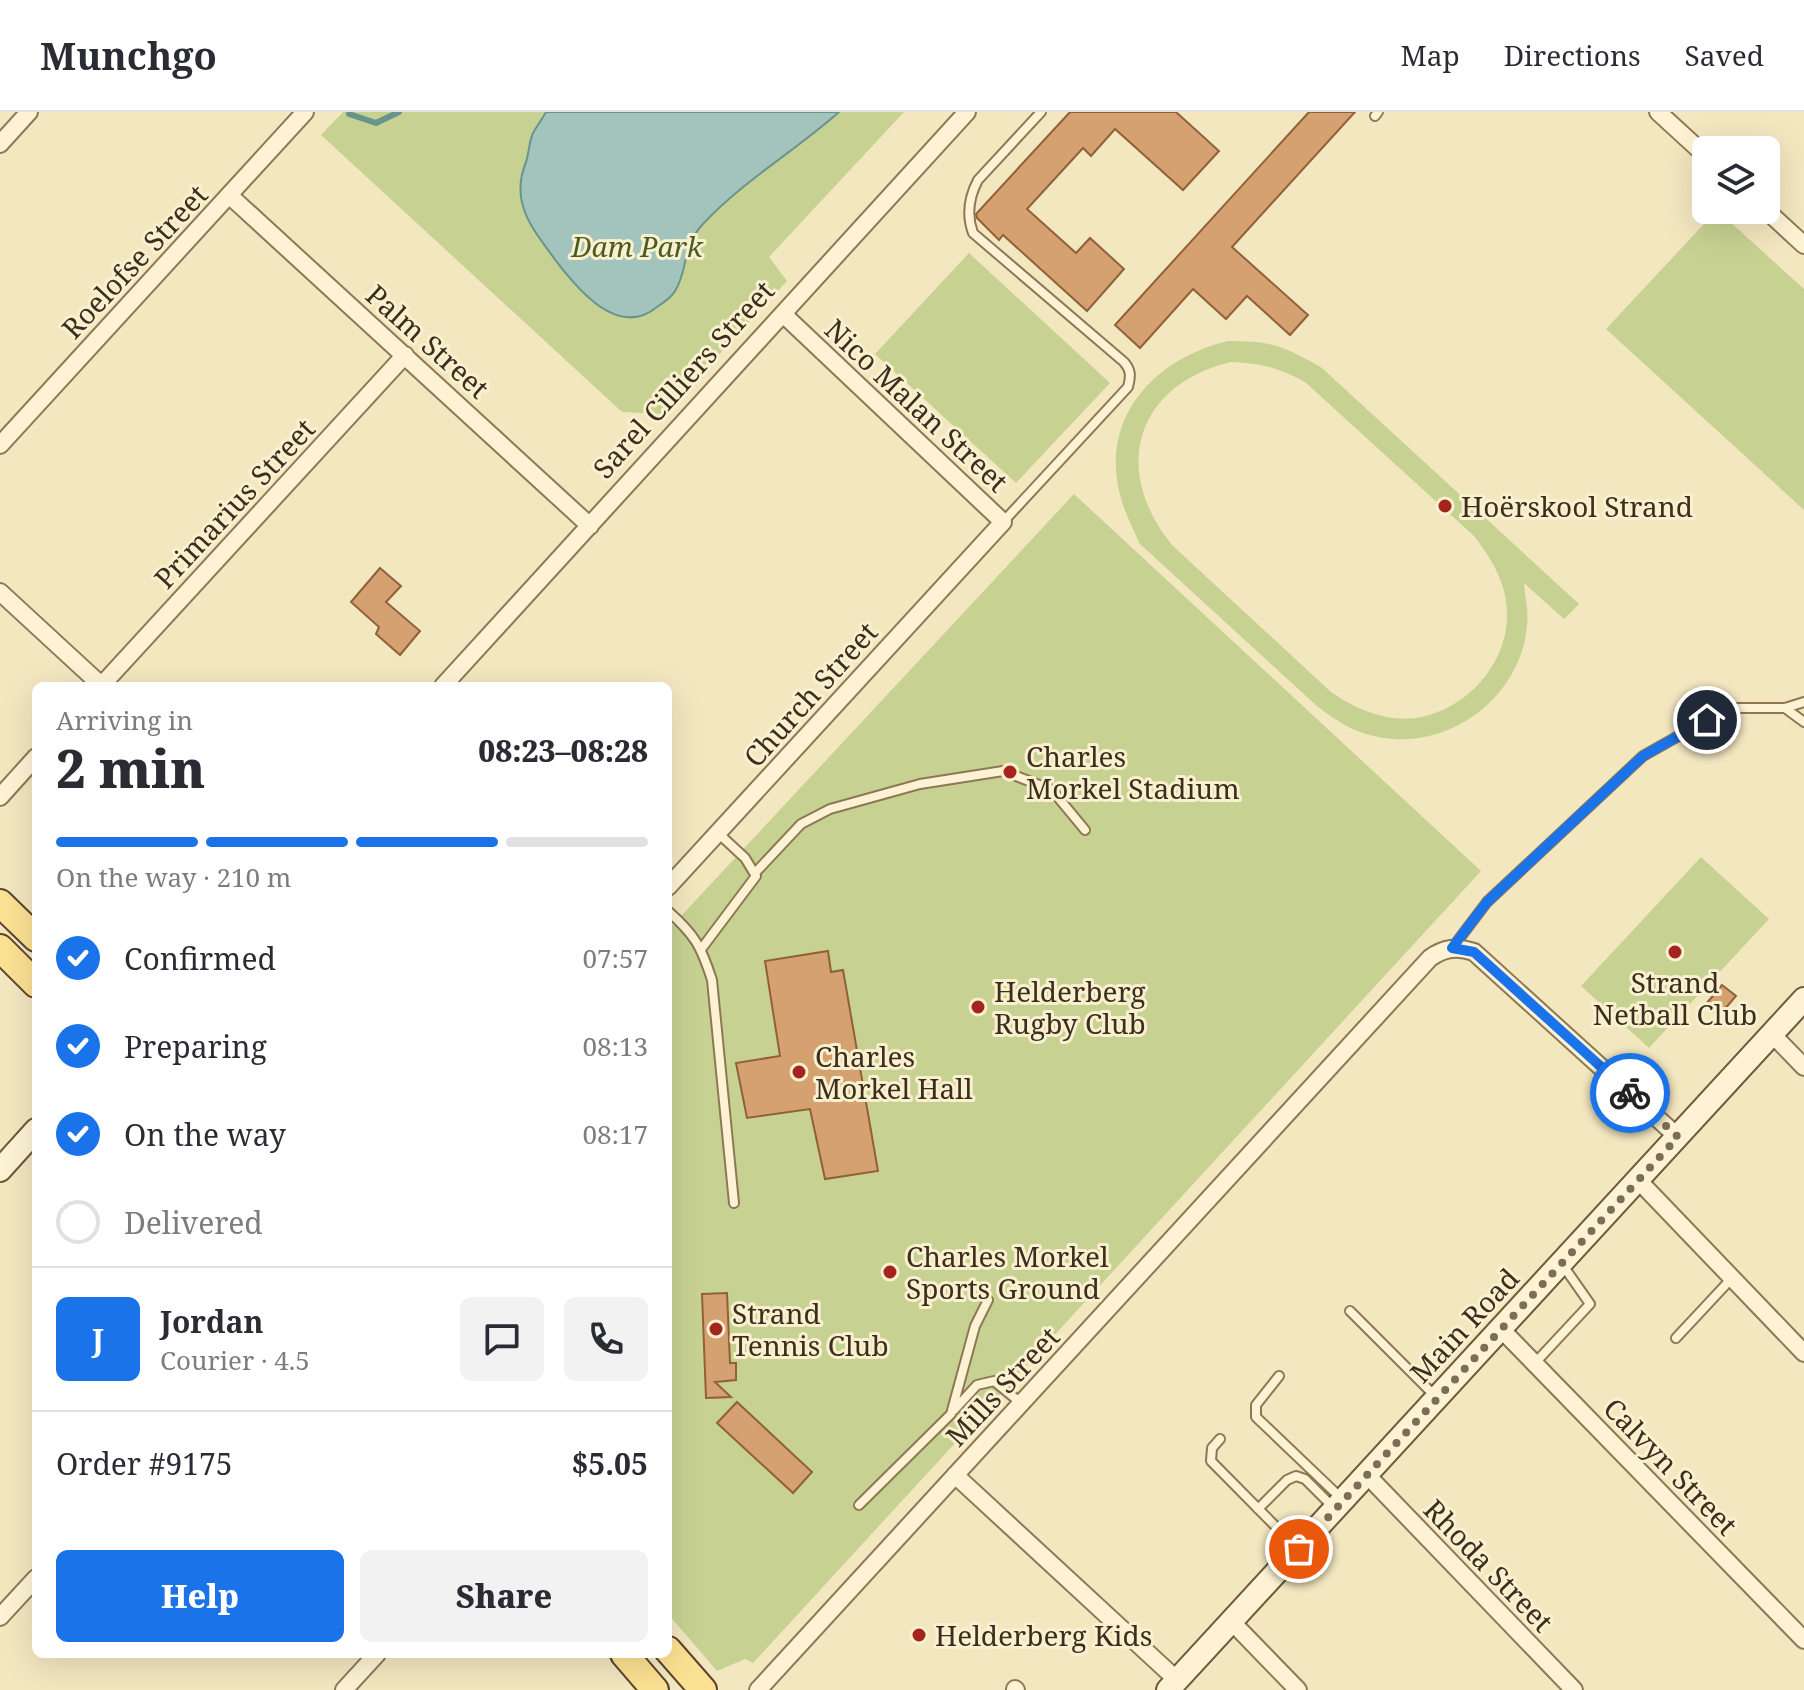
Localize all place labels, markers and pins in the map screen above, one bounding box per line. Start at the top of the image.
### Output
place label: Hoërskool Strand [1461,487,1693,525]
marker: Hoërskool Strand [1436,497,1454,515]
pin [1673,686,1741,754]
place label: Charles Morkel Stadium [1026,737,1240,807]
marker: Charles Morkel Stadium [1001,763,1019,781]
marker: Strand Netball Club [1666,943,1684,961]
place label: Strand Netball Club [1593,963,1757,1033]
place label: Helderberg Rugby Club [994,972,1146,1042]
marker: Helderberg Rugby Club [969,998,987,1016]
place label: Charles Morkel Hall [815,1037,973,1107]
marker: Charles Morkel Hall [790,1063,808,1081]
place label: Charles Morkel Sports Ground [906,1237,1109,1307]
marker: Charles Morkel Sports Ground [881,1263,899,1281]
place label: Strand Tennis Club [732,1294,889,1364]
marker: Strand Tennis Club [707,1320,725,1338]
pin [1265,1515,1333,1583]
place label: Helderberg Kids [935,1616,1152,1654]
marker: Helderberg Kids [910,1626,928,1644]

